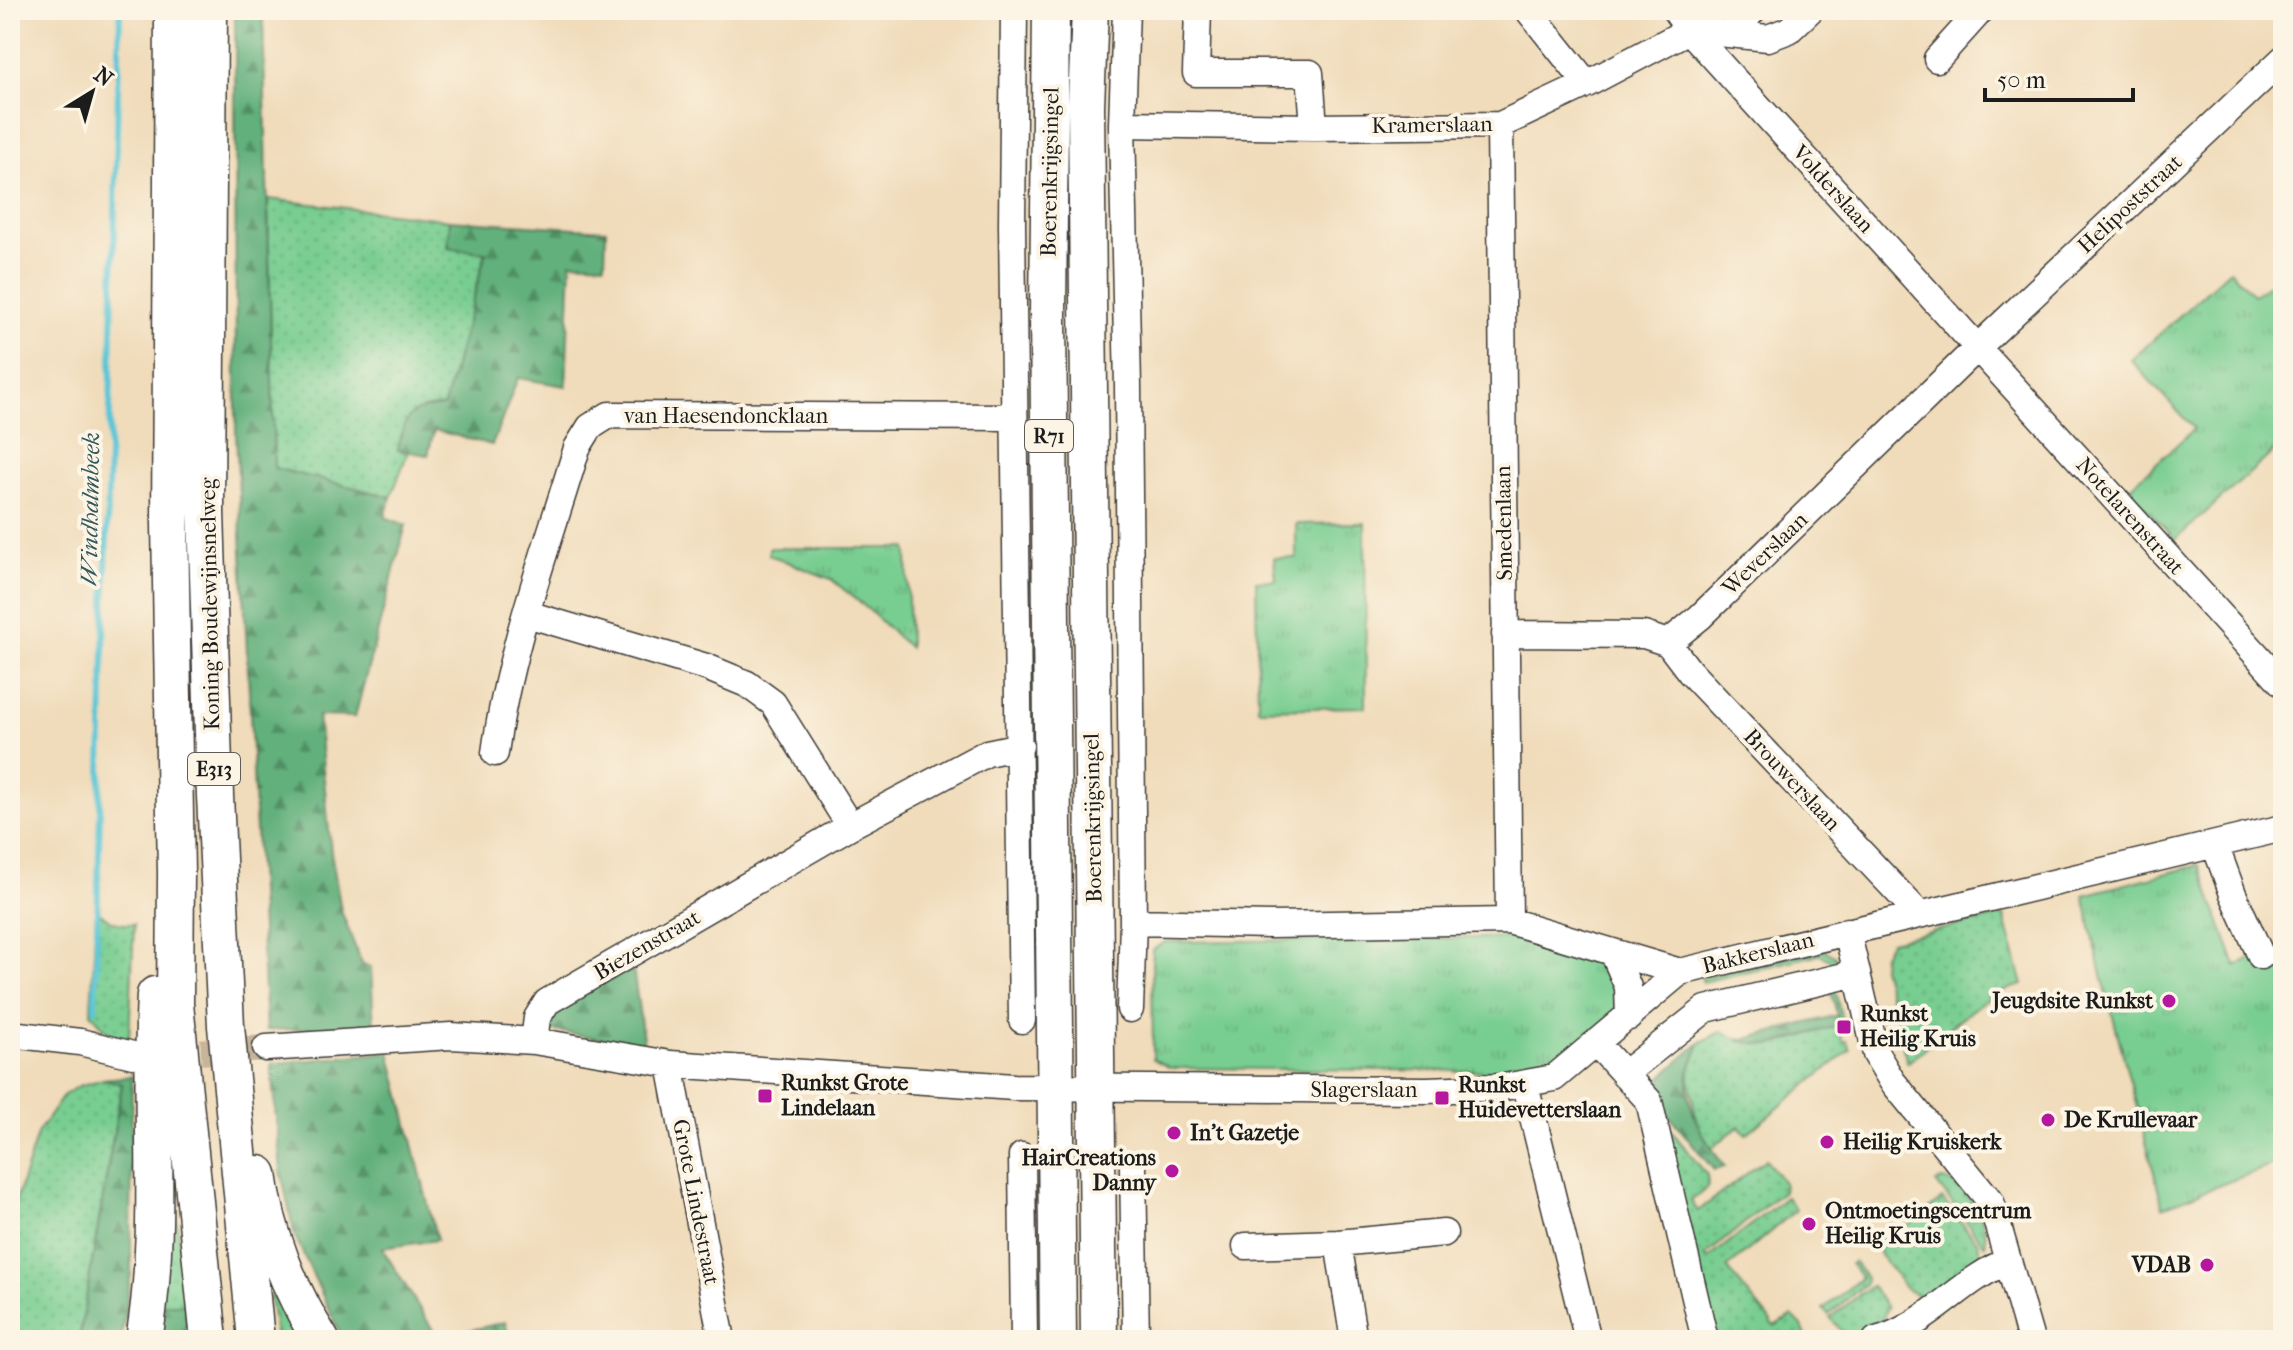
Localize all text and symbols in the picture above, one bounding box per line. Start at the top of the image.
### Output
north arrow [52,52,132,132]
scale bar [1985,52,2133,102]
text: N [89,61,118,92]
text: 50 m [1997,66,2046,94]
street label: Boerenkrijgsingel [1036,87,1064,257]
street label: Kramerslaan [1371,111,1493,139]
street label: Volderslaan [1786,139,1879,239]
street label: Helipoststraat [2072,149,2188,259]
street label: van Haesendoncklaan [624,403,828,429]
road number: R71 [1025,420,1073,452]
water label: Windhalmbeek [75,432,105,586]
street label: Notelarenstraat [2071,452,2189,580]
street label: Smedenlaan [1490,465,1518,581]
street label: Koning Boudewijnsnelweg [195,477,225,731]
street label: Weverslaan [1716,507,1813,602]
street label: Brouwerslaan [1738,724,1846,837]
street label: Boerenkrijgsingel [1079,733,1107,903]
road number: E313 [188,753,240,785]
street label: Biezenstraat [589,904,705,986]
street label: Bakkerslaan [1699,927,1817,979]
place label: Jeugdsite Runkst [1990,988,2154,1014]
marker: Jeugdsite Runkst [2160,992,2178,1010]
place label: Runkst Heilig Kruis [1860,1001,1976,1052]
marker: Runkst Heilig Kruis [1835,1018,1853,1036]
place label: Runkst Grote Lindelaan [781,1070,908,1121]
place label: Runkst Huidevetterslaan [1458,1072,1621,1123]
street label: Slagerslaan [1311,1077,1418,1103]
marker: Runkst Grote Lindelaan [756,1087,774,1105]
marker: Runkst Huidevetterslaan [1433,1089,1451,1107]
place label: De Krullevaar [2064,1107,2198,1133]
marker: De Krullevaar [2039,1111,2057,1129]
street label: Grote Lindestraat [667,1117,725,1287]
place label: In't Gazetje [1190,1120,1299,1146]
marker: In't Gazetje [1165,1124,1183,1142]
place label: Heilig Kruiskerk [1843,1129,2002,1155]
marker: Heilig Kruiskerk [1818,1133,1836,1151]
place label: HairCreations Danny [1021,1145,1157,1196]
marker: HairCreations Danny [1163,1162,1181,1180]
place label: Ontmoetingscentrum Heilig Kruis [1825,1198,2032,1249]
marker: Ontmoetingscentrum Heilig Kruis [1800,1215,1818,1233]
place label: VDAB [2131,1252,2191,1278]
marker: VDAB [2198,1256,2216,1274]

